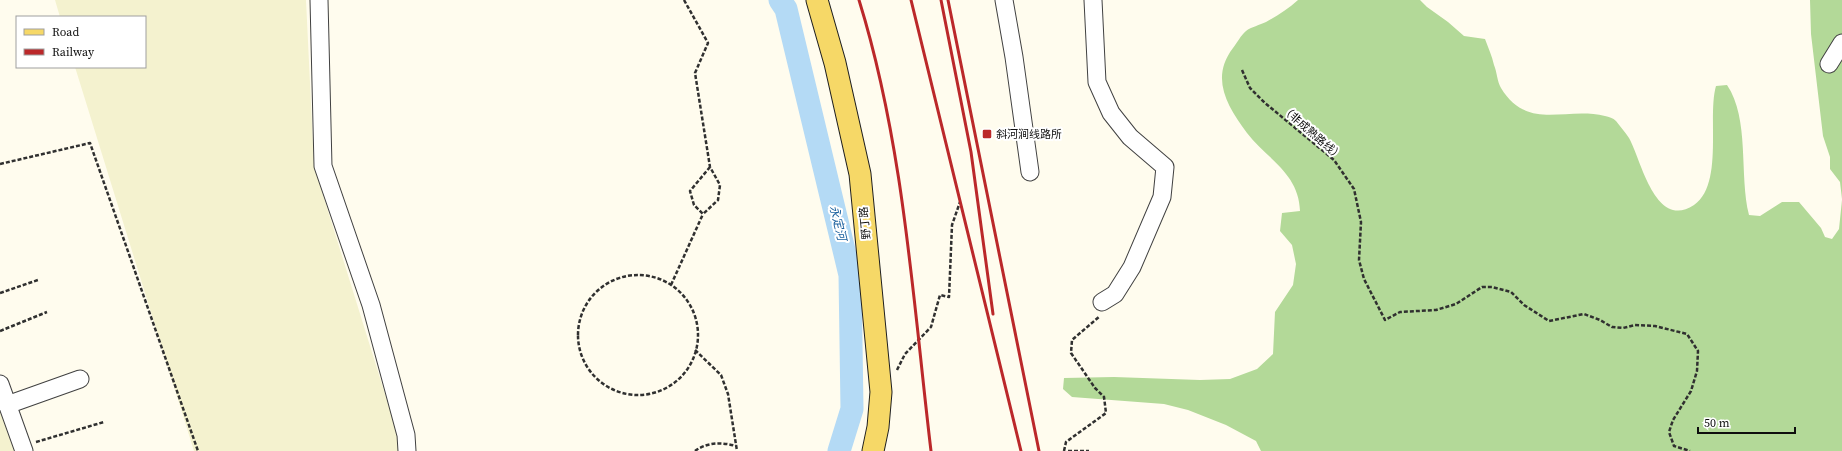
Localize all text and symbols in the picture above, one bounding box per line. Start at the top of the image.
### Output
legend [16,16,146,68]
text: Road [52,24,79,40]
text: Railway [52,44,95,60]
street label: （非成熟路线） [1278,102,1346,164]
place label: 斜河涧线路所 [996,127,1062,142]
marker: 斜河涧线路所 [981,128,993,140]
water label: 永定河 [826,204,851,244]
street label: 野丁路 [856,206,874,240]
scale bar [1698,409,1795,435]
text: 50 m [1704,415,1730,431]

